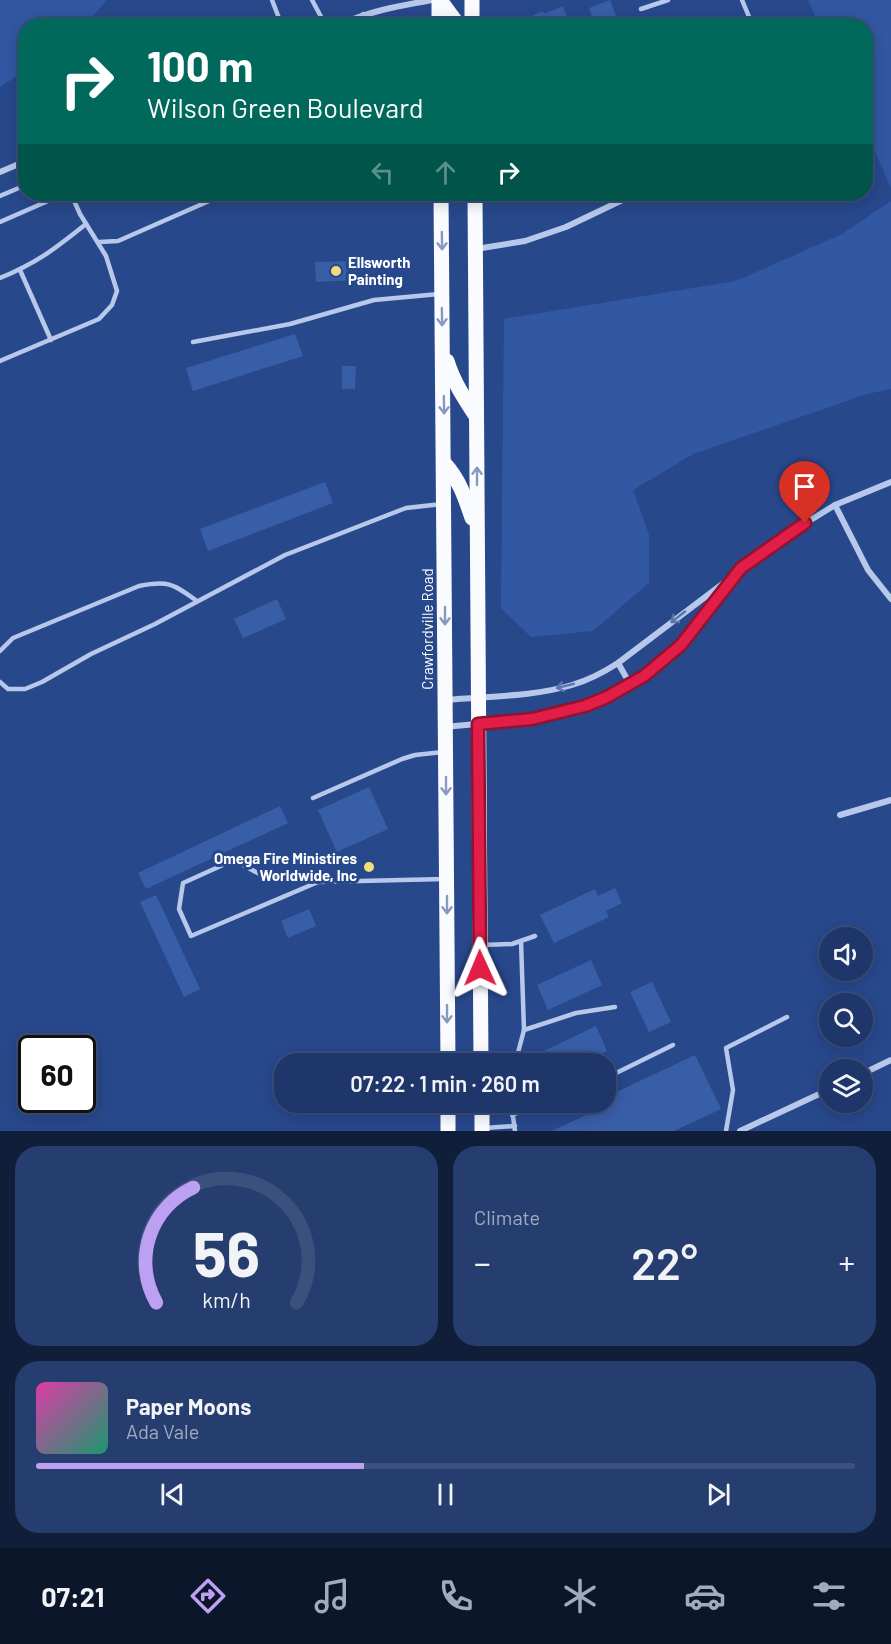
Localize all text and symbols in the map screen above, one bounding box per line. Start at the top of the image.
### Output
text: 100 m [147,40,253,90]
icon: right [48,42,126,120]
text: Wilson Green Boulevard [147,91,424,123]
icon: left [366,156,399,189]
icon: ahead [429,156,462,189]
icon: right [492,156,525,189]
one-way arrow [436,230,447,250]
place label: Ellsworth Painting [348,253,410,288]
marker: Ellsworth Painting [329,264,343,278]
one-way arrow [437,307,448,327]
one-way arrow [438,394,449,414]
pin [779,461,830,523]
one-way arrow [471,467,483,487]
icon: arrive [788,470,821,503]
street label: Crawfordville Road [418,568,436,690]
one-way arrow [439,606,451,626]
one-way arrow [670,610,686,623]
one-way arrow [556,681,575,693]
one-way arrow [440,776,452,796]
place label: Omega Fire Ministires Worldwide, Inc [214,849,357,884]
marker: Omega Fire Ministires Worldwide, Inc [362,860,376,874]
one-way arrow [441,895,453,915]
map controls [819,927,873,1113]
button: sound [819,927,873,981]
position arrow [448,936,512,1000]
button: search [819,993,873,1047]
one-way arrow [442,1003,453,1023]
speed limit sign: 60 [18,1035,96,1113]
button: layers [819,1059,873,1113]
text: 07:22 · 1 min · 260 m [350,1070,540,1096]
text: Climate [474,1205,540,1229]
text: 56 [193,1215,260,1289]
text: 22° [631,1235,698,1289]
text: − [474,1242,491,1282]
text: + [838,1242,855,1282]
text: km/h [202,1287,251,1312]
text: Paper Moons [126,1393,251,1419]
text: Ada Vale [126,1419,199,1443]
icon: previous [156,1478,189,1511]
icon: pause [429,1478,462,1511]
icon: next [702,1478,735,1511]
icon: directions [187,1575,229,1617]
icon: music [311,1575,353,1617]
icon: phone [435,1575,477,1617]
icon: climate [559,1575,601,1617]
icon: car [684,1575,726,1617]
icon: filters [808,1575,850,1617]
text: 07:21 [41,1580,104,1612]

